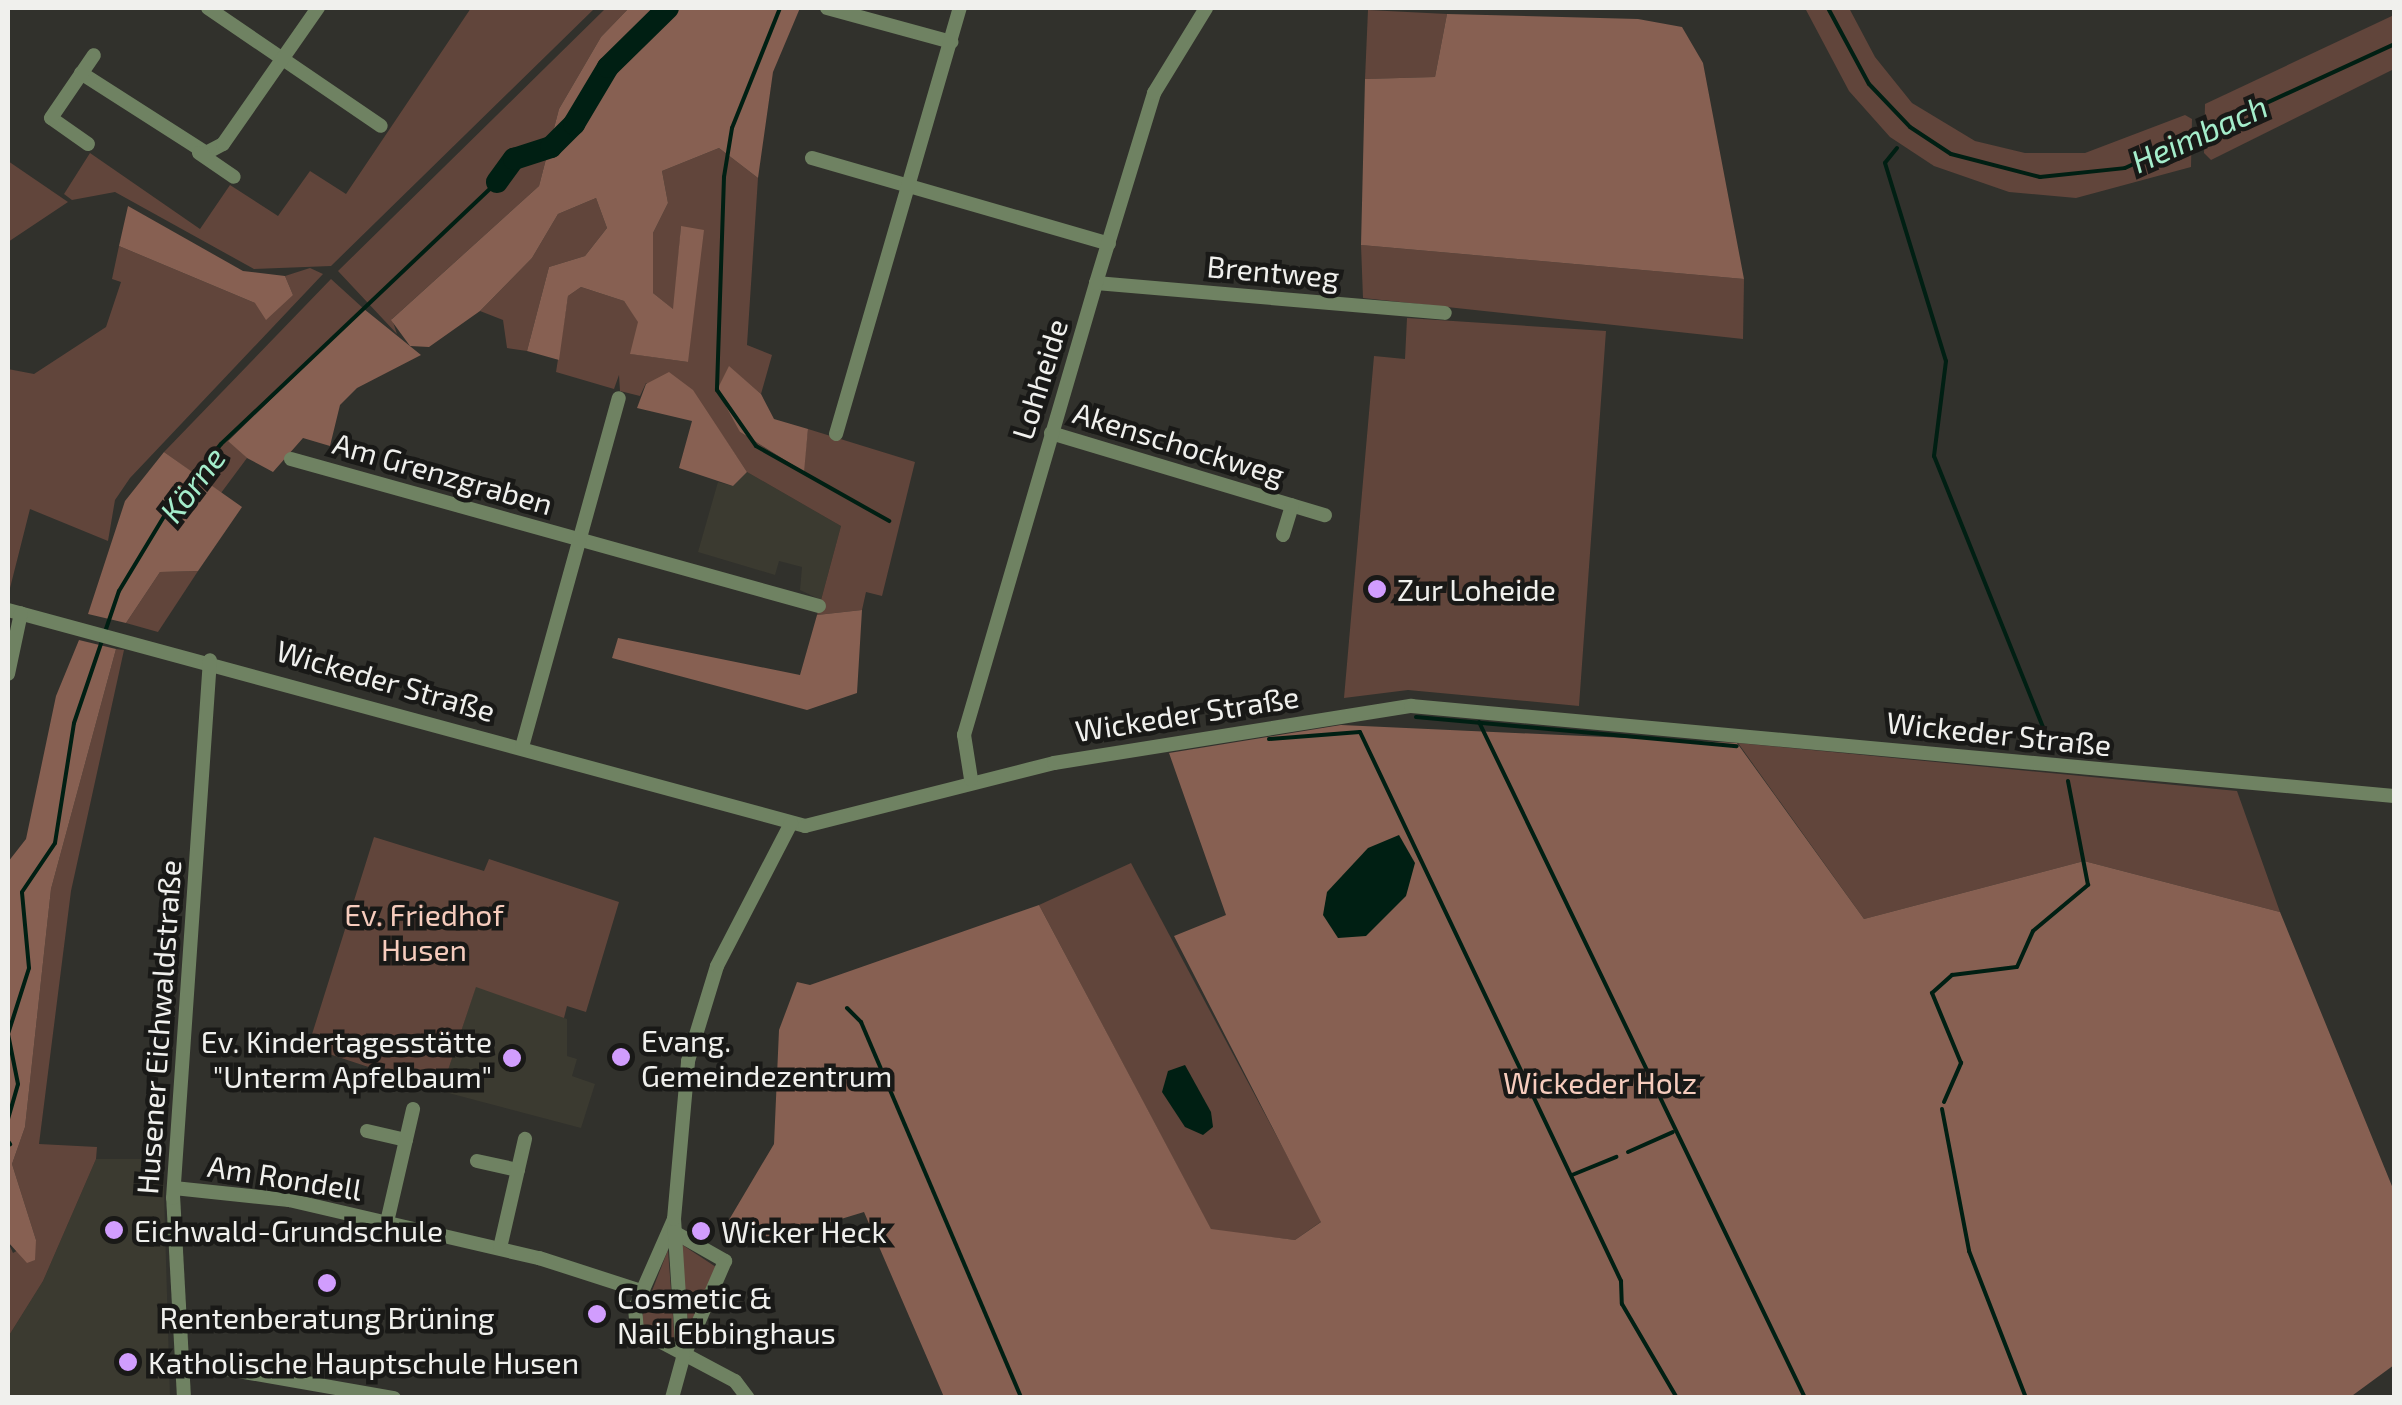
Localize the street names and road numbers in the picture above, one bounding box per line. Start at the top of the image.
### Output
street label: Brentweg [1205,247,1341,295]
street label: Lohheide [1004,314,1074,444]
street label: Akenschockweg [1069,394,1289,492]
street label: Am Grenzgraben [329,424,557,522]
street label: Wickeder Straße [272,631,500,729]
street label: Wickeder Straße [1072,678,1302,748]
street label: Wickeder Straße [1885,703,2113,763]
street label: Husener Eichwaldstraße [128,858,188,1196]
street label: Am Rondell [205,1147,365,1207]

